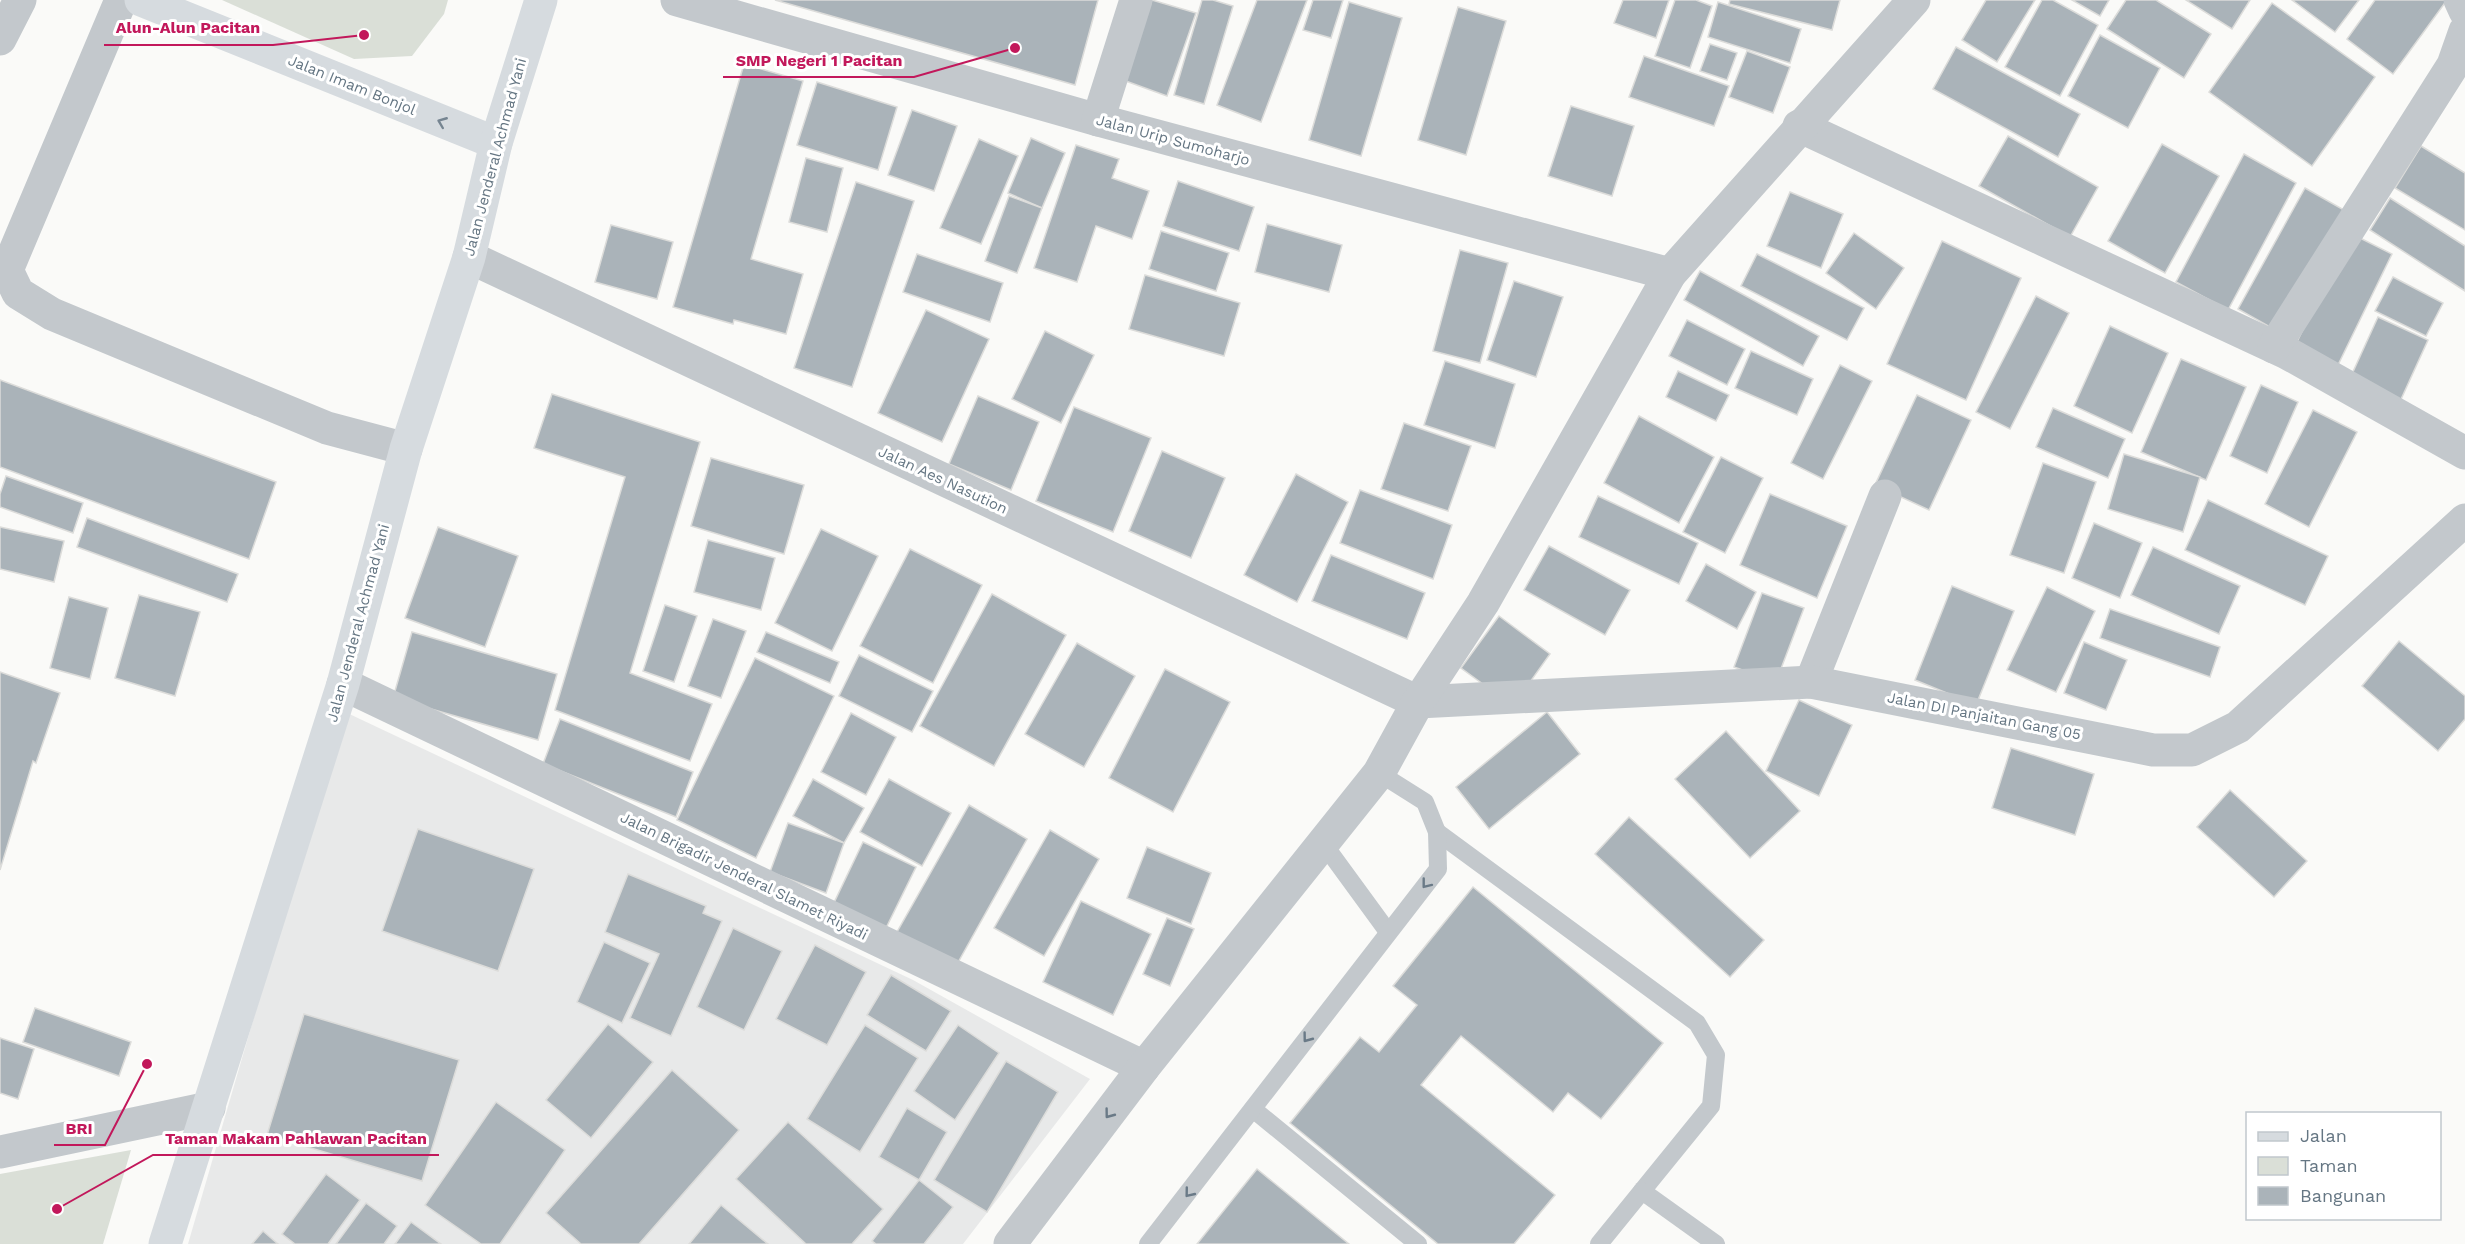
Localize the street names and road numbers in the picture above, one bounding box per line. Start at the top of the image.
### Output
street label: Jalan Imam Bonjol [285,51,419,119]
street label: Jalan Jenderal Achmad Yani [460,56,530,258]
street label: Jalan Urip Sumoharjo [1094,111,1252,169]
street label: Jalan Aes Nasution [876,442,1010,518]
street label: Jalan Jenderal Achmad Yani [323,522,393,724]
street label: Jalan DI Panjaitan Gang 05 [1886,688,2082,744]
street label: Jalan Brigadir Jenderal Slamet Riyadi [618,808,870,944]

